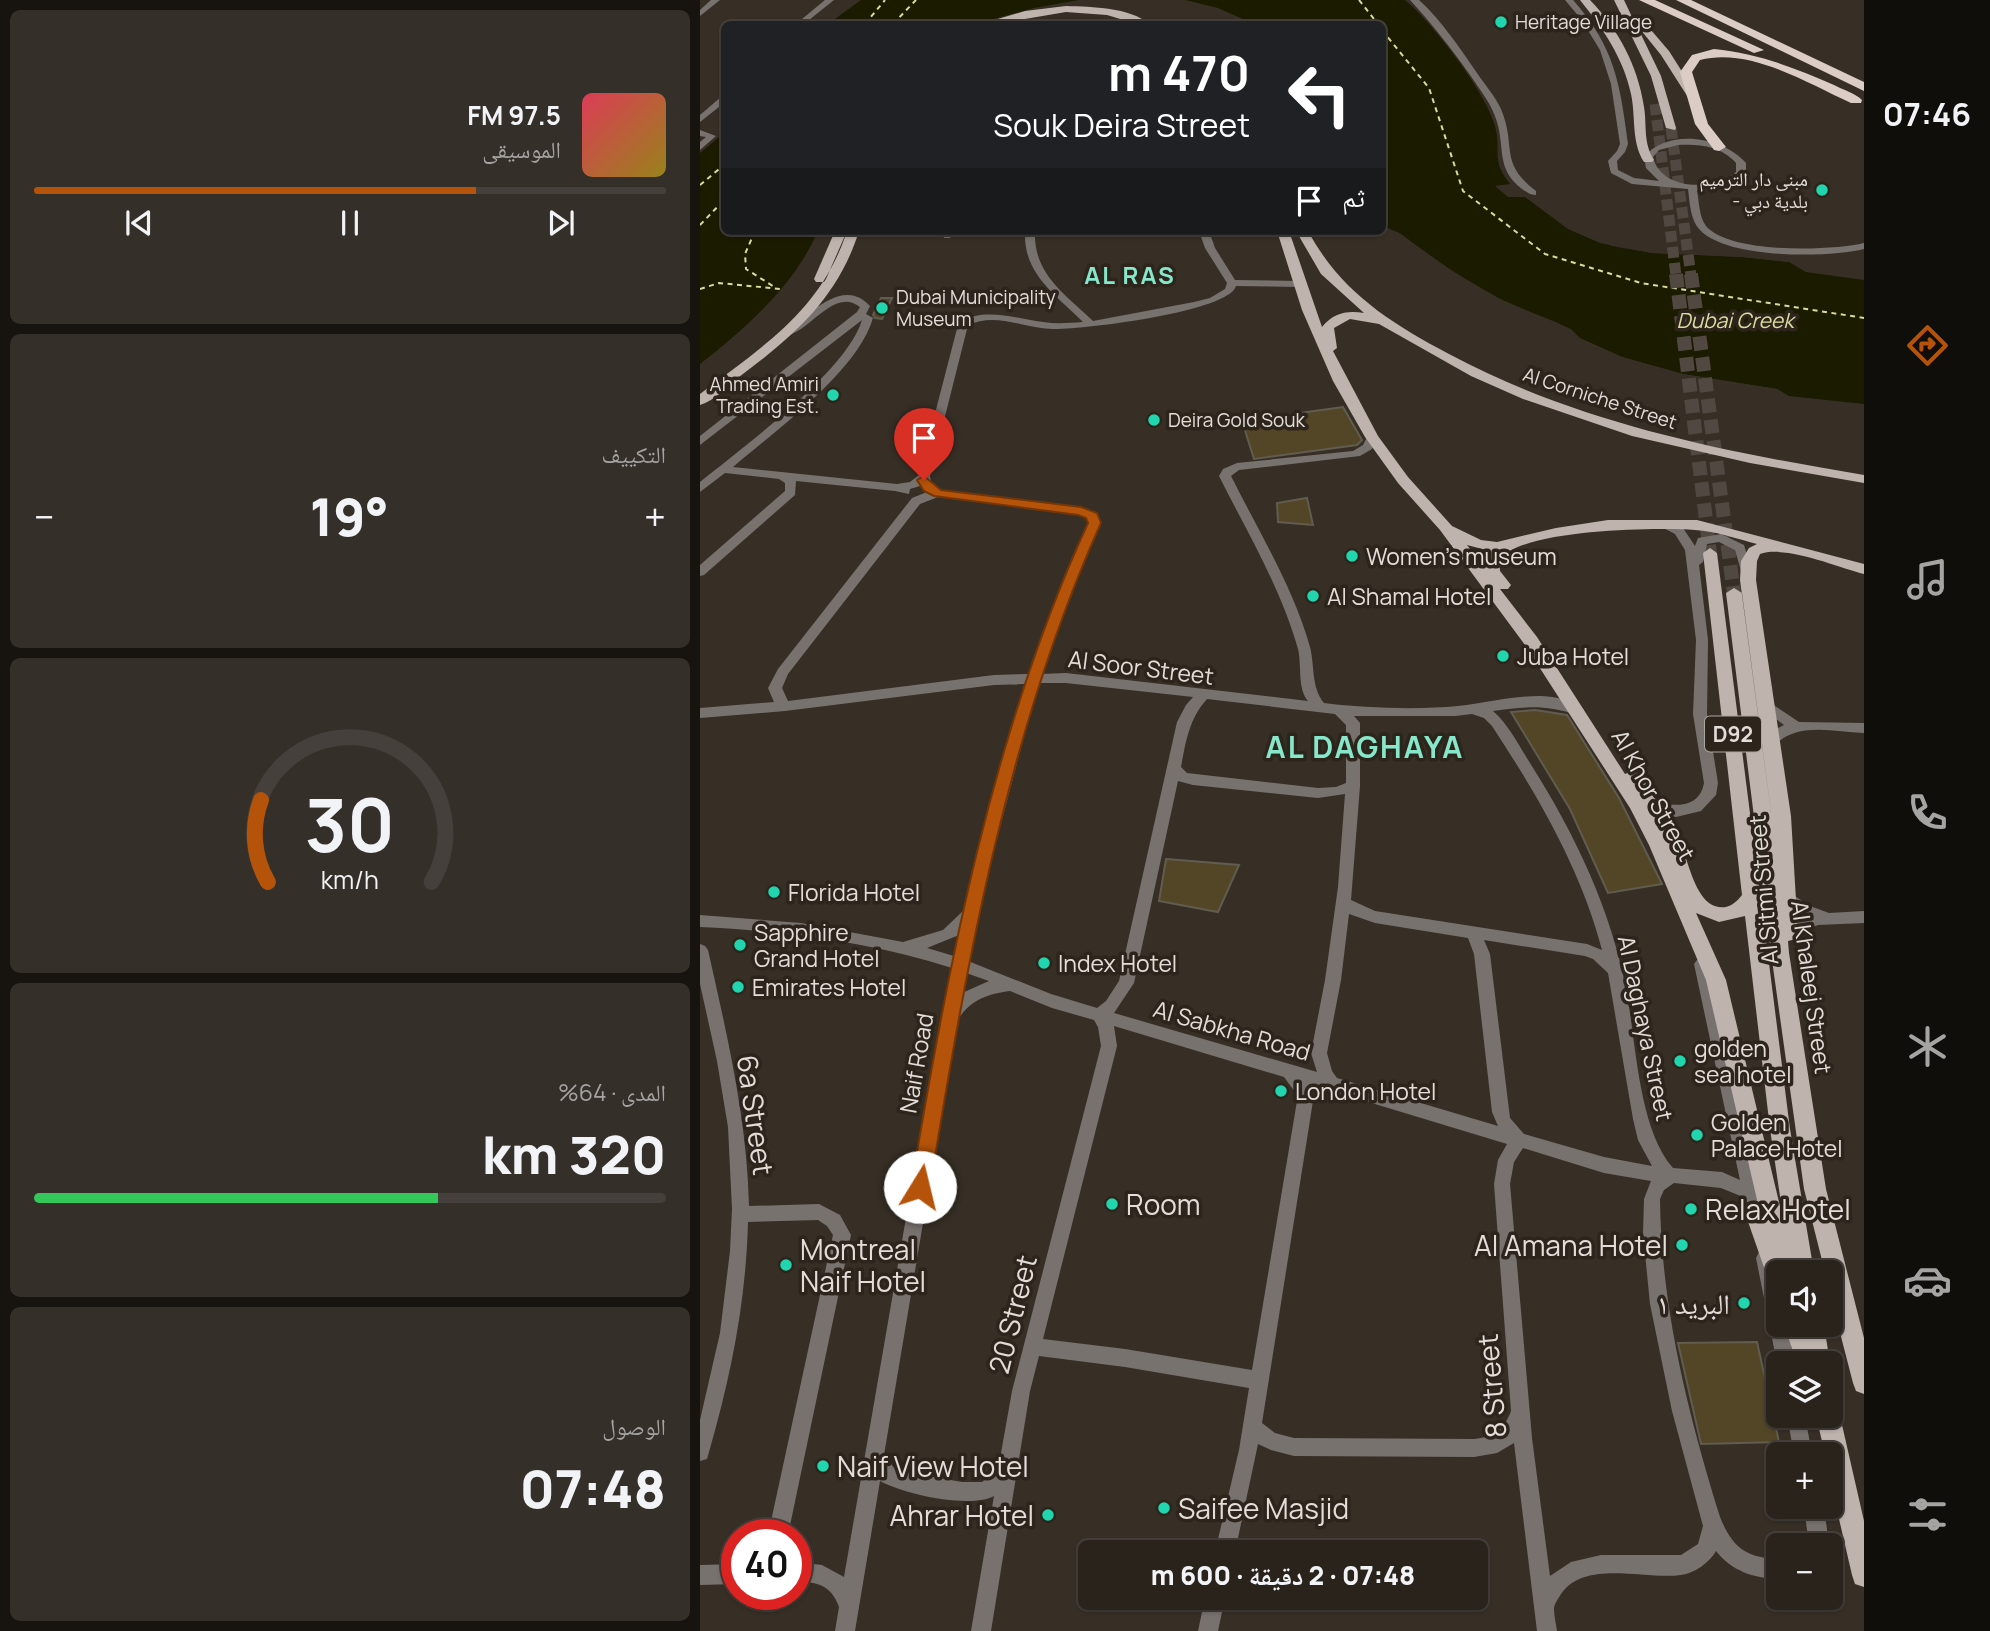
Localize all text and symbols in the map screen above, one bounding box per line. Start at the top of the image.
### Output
place label: Heritage Village [1515,9,1652,35]
marker: Heritage Village [1493,14,1509,30]
text: 470 m [1108,39,1250,106]
icon: left [1274,49,1365,140]
text: 07:46 [1883,92,1971,136]
text: 97.5 FM [467,97,561,133]
text: Souk Deira Street [993,103,1250,147]
text: الموسيقى [482,133,561,165]
place label: مبنى دار الترميم - بلدية دبي [1699,166,1808,217]
text: ثم [1342,179,1365,215]
icon: arrive [1290,182,1328,220]
marker: مبنى دار الترميم - بلدية دبي [1814,182,1830,198]
icon: previous [120,204,158,242]
icon: pause [331,204,369,242]
icon: next [542,204,580,242]
district label: AL RAS [1084,258,1176,291]
place label: Dubai Municipality Museum [896,284,1056,332]
marker: Dubai Municipality Museum [874,300,890,316]
water label: Dubai Creek [1676,306,1796,334]
icon: directions [1903,321,1952,370]
street label: Al Corniche Street [1520,361,1680,435]
place label: Ahmed Amiri Trading Est. [710,371,819,419]
marker: Ahmed Amiri Trading Est. [825,387,841,403]
place label: Deira Gold Souk [1168,407,1305,433]
pin [894,408,954,480]
marker: Deira Gold Souk [1146,412,1162,428]
icon: arrive [905,419,943,457]
text: التكييف [601,438,666,470]
text: 19° [310,481,389,552]
text: − [34,490,55,542]
text: + [644,490,666,542]
place label: Women's museum [1366,540,1557,572]
marker: Women's museum [1344,548,1360,564]
icon: music [1903,555,1952,604]
place label: Al Shamal Hotel [1327,580,1491,612]
marker: Al Shamal Hotel [1305,588,1321,604]
place label: Juba Hotel [1517,640,1629,672]
street label: Al Soor Street [1066,642,1216,692]
marker: Juba Hotel [1495,648,1511,664]
road number: D92 [1705,716,1761,752]
street label: Al Khor Street [1605,723,1703,867]
district label: AL DAGHAYA [1266,726,1464,767]
text: 30 [305,774,395,874]
icon: phone [1903,788,1952,837]
street label: Al Sitmi Street [1741,814,1785,966]
text: km/h [321,861,379,896]
place label: Florida Hotel [788,876,920,908]
marker: Florida Hotel [766,884,782,900]
street label: Al Khaleej Street [1784,898,1840,1076]
place label: Sapphire Grand Hotel [754,916,880,974]
street label: Al Daghaya Street [1611,932,1681,1124]
marker: Sapphire Grand Hotel [732,937,748,953]
place label: Index Hotel [1058,947,1177,979]
marker: Index Hotel [1036,955,1052,971]
place label: Emirates Hotel [752,971,906,1003]
marker: Emirates Hotel [730,979,746,995]
street label: Al Sabkha Road [1150,992,1314,1068]
street label: Naif Road [891,1010,941,1116]
icon: climate [1903,1022,1952,1071]
place label: golden sea hotel [1694,1032,1792,1090]
street label: 6a Street [729,1053,783,1177]
marker: golden sea hotel [1672,1053,1688,1069]
place label: London Hotel [1295,1075,1436,1107]
text: المدى · 64% [558,1076,666,1108]
marker: London Hotel [1273,1083,1289,1099]
place label: Golden Palace Hotel [1711,1106,1843,1164]
text: 320 km [482,1119,666,1190]
marker: Golden Palace Hotel [1689,1127,1705,1143]
position arrow [883,1150,957,1224]
place label: Room [1126,1185,1201,1223]
place label: Relax Hotel [1705,1190,1851,1228]
marker: Room [1104,1196,1120,1212]
marker: Relax Hotel [1683,1201,1699,1217]
place label: Al Amana Hotel [1474,1226,1668,1264]
place label: Montreal Naif Hotel [800,1230,926,1300]
marker: Al Amana Hotel [1674,1237,1690,1253]
street label: 20 Street [979,1251,1045,1377]
icon: car [1903,1256,1952,1305]
marker: Montreal Naif Hotel [778,1257,794,1273]
map controls [1766,1260,1843,1610]
button: sound [1766,1260,1843,1337]
place label: البريد ١ [1657,1284,1730,1322]
marker: البريد ١ [1736,1295,1752,1311]
street label: 8 Street [1468,1332,1514,1440]
button: layers [1766,1351,1843,1428]
text: الوصول [602,1410,666,1442]
button: + [1766,1442,1843,1519]
place label: Naif View Hotel [837,1447,1029,1485]
text: 07:48 [520,1453,666,1524]
marker: Naif View Hotel [815,1458,831,1474]
place label: Saifee Masjid [1178,1489,1349,1527]
icon: filters [1903,1490,1952,1539]
place label: Ahrar Hotel [890,1496,1034,1534]
marker: Saifee Masjid [1156,1500,1172,1516]
marker: Ahrar Hotel [1040,1507,1056,1523]
speed limit sign: 40 [721,1519,812,1610]
button: − [1766,1533,1843,1610]
text: 07:48 · 2 دقيقة · 600 m [1151,1557,1415,1593]

